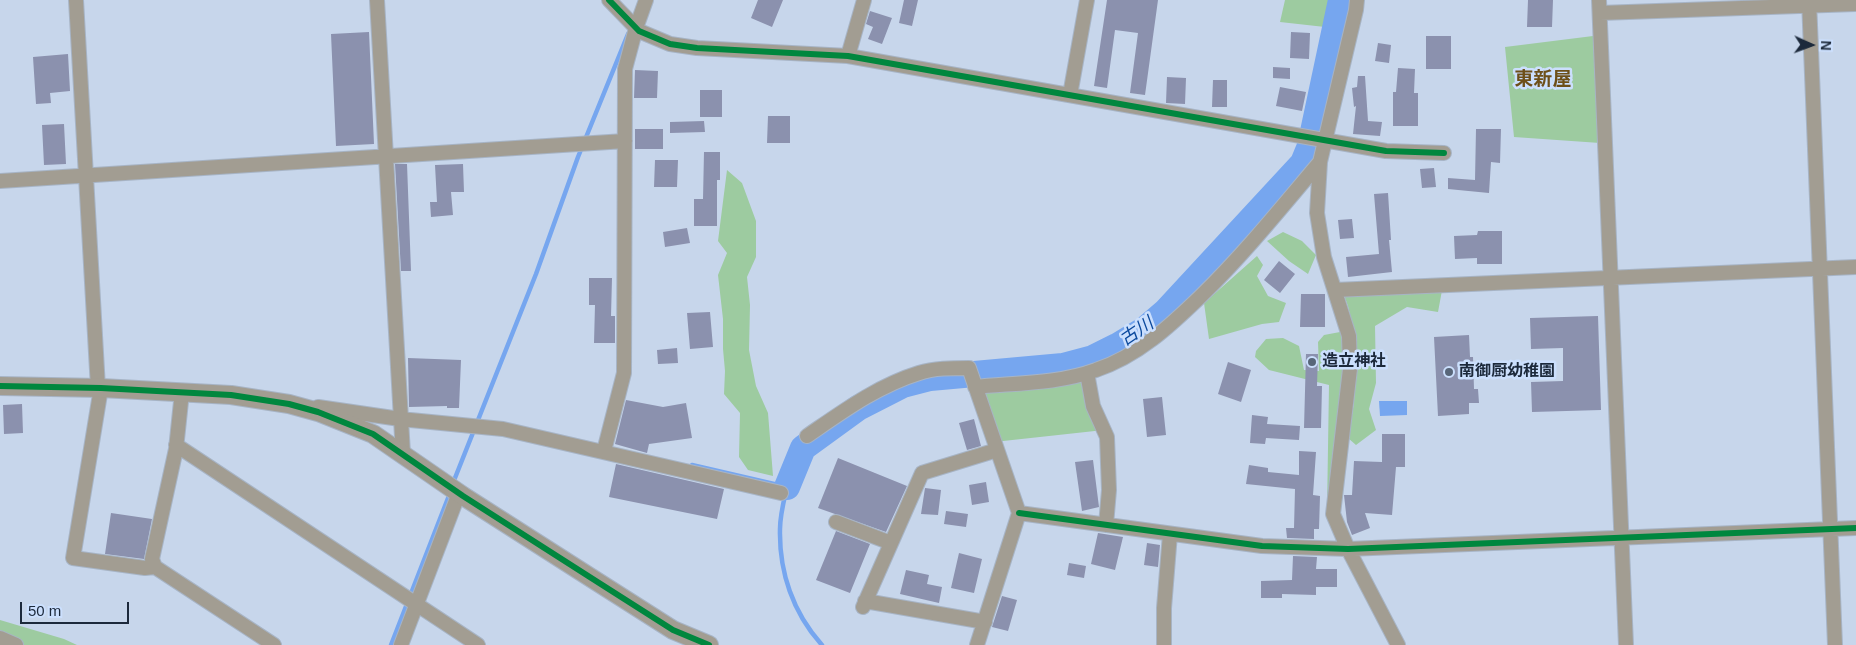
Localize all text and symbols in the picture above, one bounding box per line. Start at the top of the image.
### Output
north arrow [1786,20,1836,70]
text: N [1818,40,1834,51]
district label: 東新屋 [1515,69,1571,91]
water label: 古川 [1116,313,1158,351]
place label: 造立神社 [1322,352,1386,372]
marker: 造立神社 [1306,356,1318,368]
place label: 南御厨幼稚園 [1459,362,1555,382]
marker: 南御厨幼稚園 [1443,366,1455,378]
scale bar [22,592,131,624]
text: 50 m [28,602,61,619]

